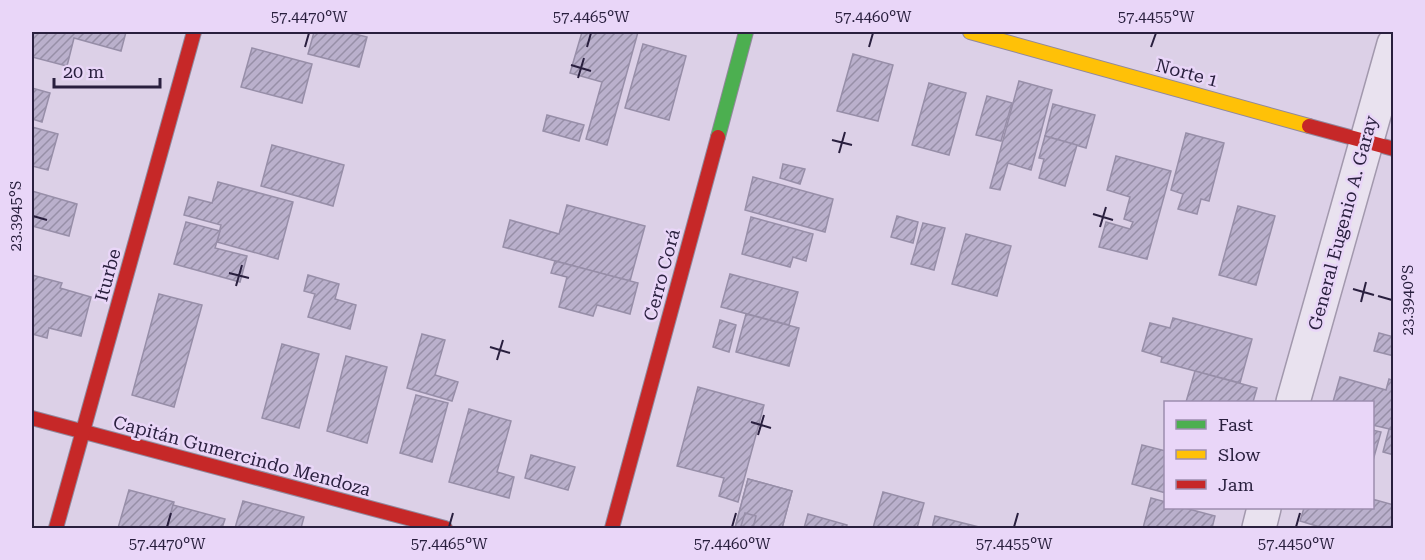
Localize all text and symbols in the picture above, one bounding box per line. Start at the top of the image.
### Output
text: 57.4470°W [271,8,348,26]
text: 57.4465°W [553,8,630,26]
text: 57.4460°W [835,8,912,26]
text: 57.4455°W [1118,8,1195,26]
scale bar [54,51,160,89]
street label: Norte 1 [1154,54,1221,91]
text: 20 m [63,61,104,82]
street label: General Eugenio A. Garay [1304,113,1381,333]
text: 23.3945°S [7,181,25,251]
street label: Cerro Corá [639,226,684,323]
street label: Iturbe [90,246,125,303]
text: 23.3940°S [1399,265,1417,335]
legend [1164,401,1374,509]
street label: Capitán Gumercindo Mendoza [111,411,373,500]
text: Fast [1218,414,1253,435]
text: Slow [1218,444,1260,465]
text: Jam [1218,474,1254,495]
text: 57.4470°W [129,535,206,553]
text: 57.4465°W [411,535,488,553]
text: 57.4460°W [694,535,771,553]
text: 57.4455°W [976,535,1053,553]
text: 57.4450°W [1258,535,1335,553]

